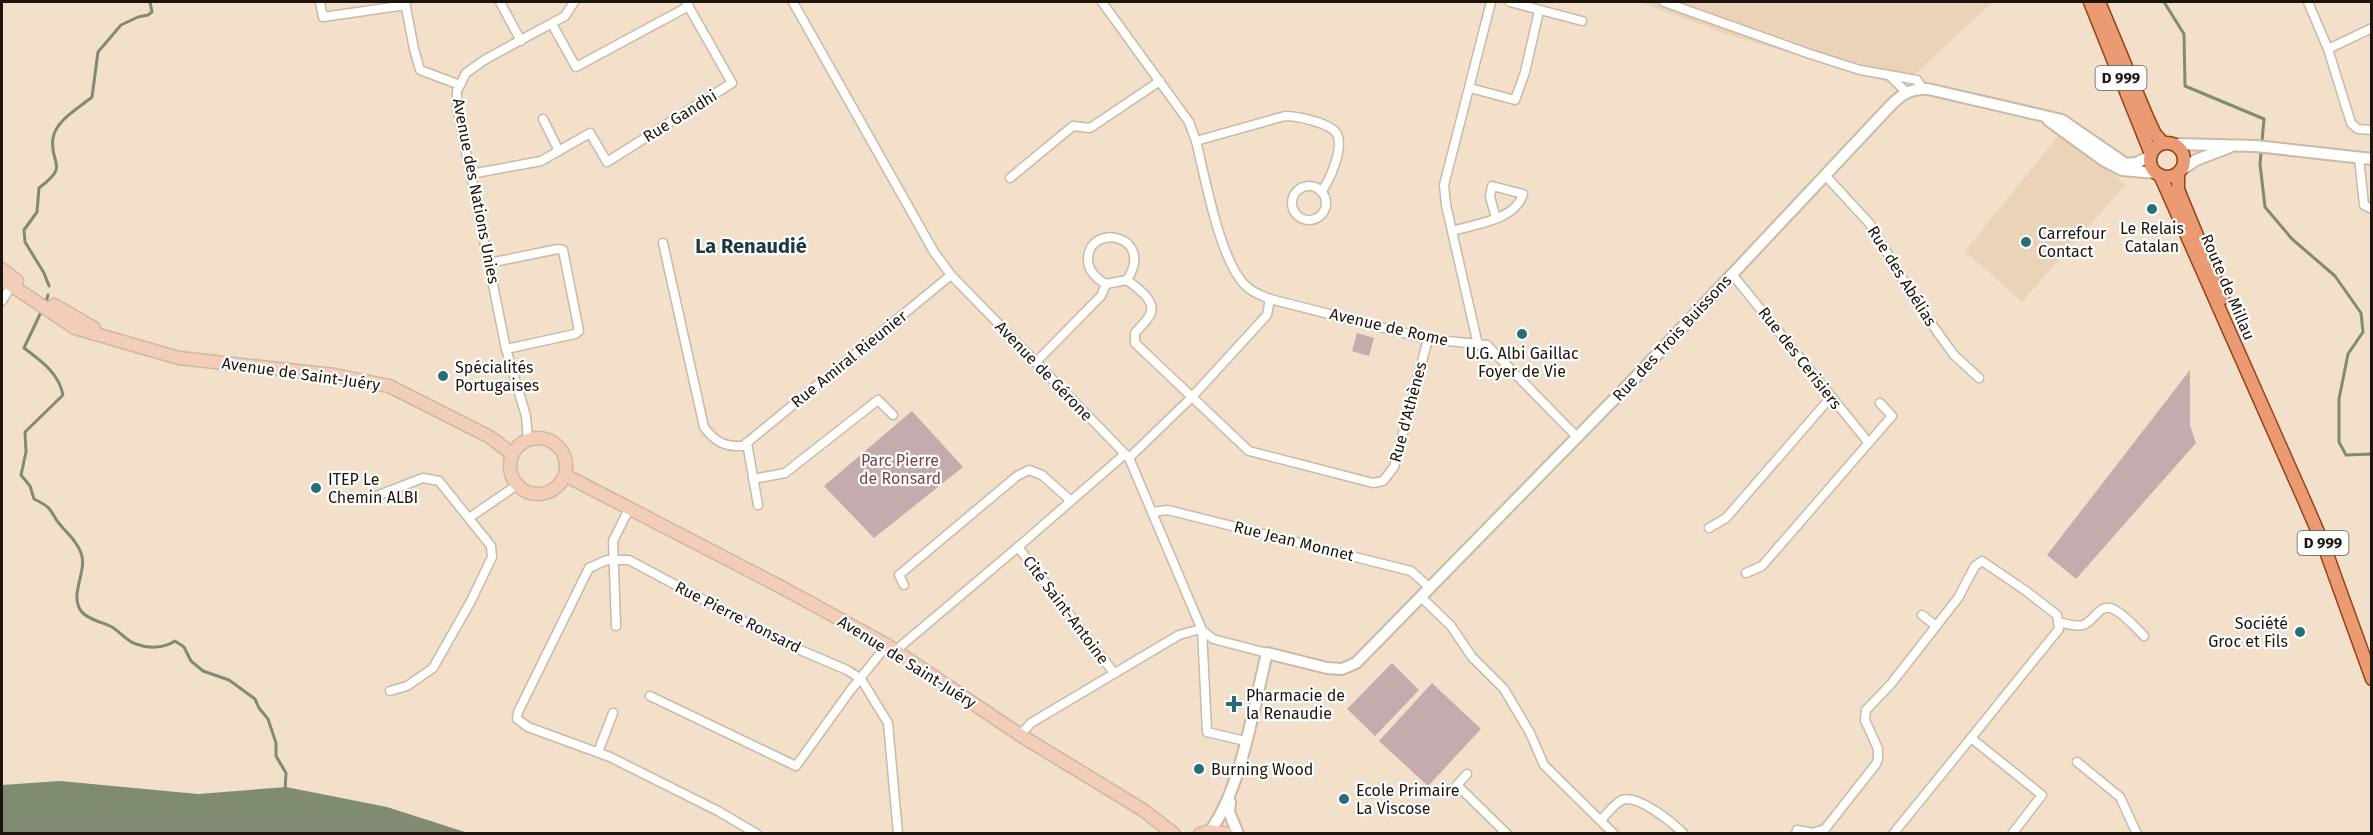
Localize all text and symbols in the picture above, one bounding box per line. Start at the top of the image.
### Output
road number: D 999 [2096,66,2146,90]
street label: Rue Gandhi [640,86,720,146]
street label: Avenue des Nations Unies [449,97,503,285]
marker: Le Relais Catalan [2145,202,2159,216]
place label: Le Relais Catalan [2120,219,2184,256]
street label: Rue des Abélias [1864,222,1940,330]
place label: Carrefour Contact [2038,224,2107,261]
street label: Route de Millau [2197,231,2259,343]
district label: La Renaudié [695,234,807,258]
marker: Carrefour Contact [2019,235,2033,249]
street label: Rue des Trois Buissons [1609,271,1735,405]
street label: Rue des Cerisiers [1754,303,1846,413]
street label: Avenue de Rome [1328,304,1450,350]
street label: Rue Amiral Rieunier [787,306,911,412]
street label: Avenue de Gérone [991,317,1097,425]
marker: U.G. Albi Gaillac Foyer de Vie [1515,327,1529,341]
place label: U.G. Albi Gaillac Foyer de Vie [1465,344,1579,381]
street label: Avenue de Saint-Juéry [221,353,381,395]
place label: Spécialités Portugaises [455,358,539,395]
street label: Rue d'Athènes [1385,360,1431,464]
marker: Spécialités Portugaises [436,369,450,383]
park label: Parc Pierre de Ronsard [859,451,941,488]
place label: ITEP Le Chemin ALBI [328,470,418,507]
marker: ITEP Le Chemin ALBI [309,481,323,495]
street label: Rue Jean Monnet [1232,517,1356,565]
road number: D 999 [2298,531,2348,555]
street label: Cité Saint-Antoine [1019,552,1113,668]
street label: Rue Pierre Ronsard [672,577,804,657]
street label: Avenue de Saint-Juéry [834,612,980,712]
place label: Société Groc et Fils [2208,614,2288,651]
marker: Société Groc et Fils [2293,625,2307,639]
place label: Pharmacie de la Renaudie [1246,686,1345,723]
marker: Pharmacie de la Renaudie [1227,697,1241,711]
place label: Burning Wood [1211,760,1313,779]
marker: Burning Wood [1192,762,1206,776]
place label: Ecole Primaire La Viscose [1356,781,1460,818]
marker: Ecole Primaire La Viscose [1337,792,1351,806]

